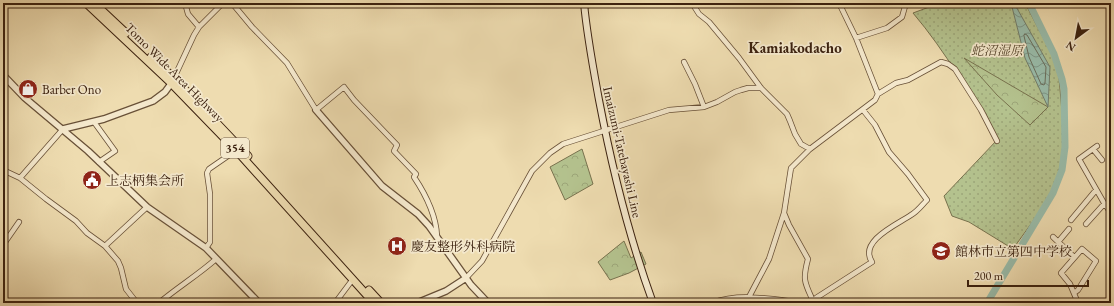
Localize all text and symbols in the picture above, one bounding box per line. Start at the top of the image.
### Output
north arrow [1056,18,1096,58]
street label: Tomo Wide Area Highway [121,19,228,126]
district label: Kamiakodacho [748,38,842,57]
text: N [1063,38,1078,55]
park label: 蛇沼湿原 [971,42,1025,59]
shop icon: Barber Ono [17,78,39,100]
place label: Barber Ono [42,81,101,98]
street label: Imaizumi-Tatebayashi Line [599,85,646,219]
road number: 354 [221,138,249,158]
public building icon: 上志柄集会所 [81,169,103,191]
place label: 上志柄集会所 [106,172,184,189]
hospital icon: 慶友整形外科病院 [386,235,408,257]
place label: 慶友整形外科病院 [411,238,515,255]
school or university icon: 館林市立第四中学校 [930,240,952,262]
place label: 館林市立第四中学校 [955,243,1072,260]
scale bar [968,262,1088,288]
text: 200 m [974,268,1004,284]

